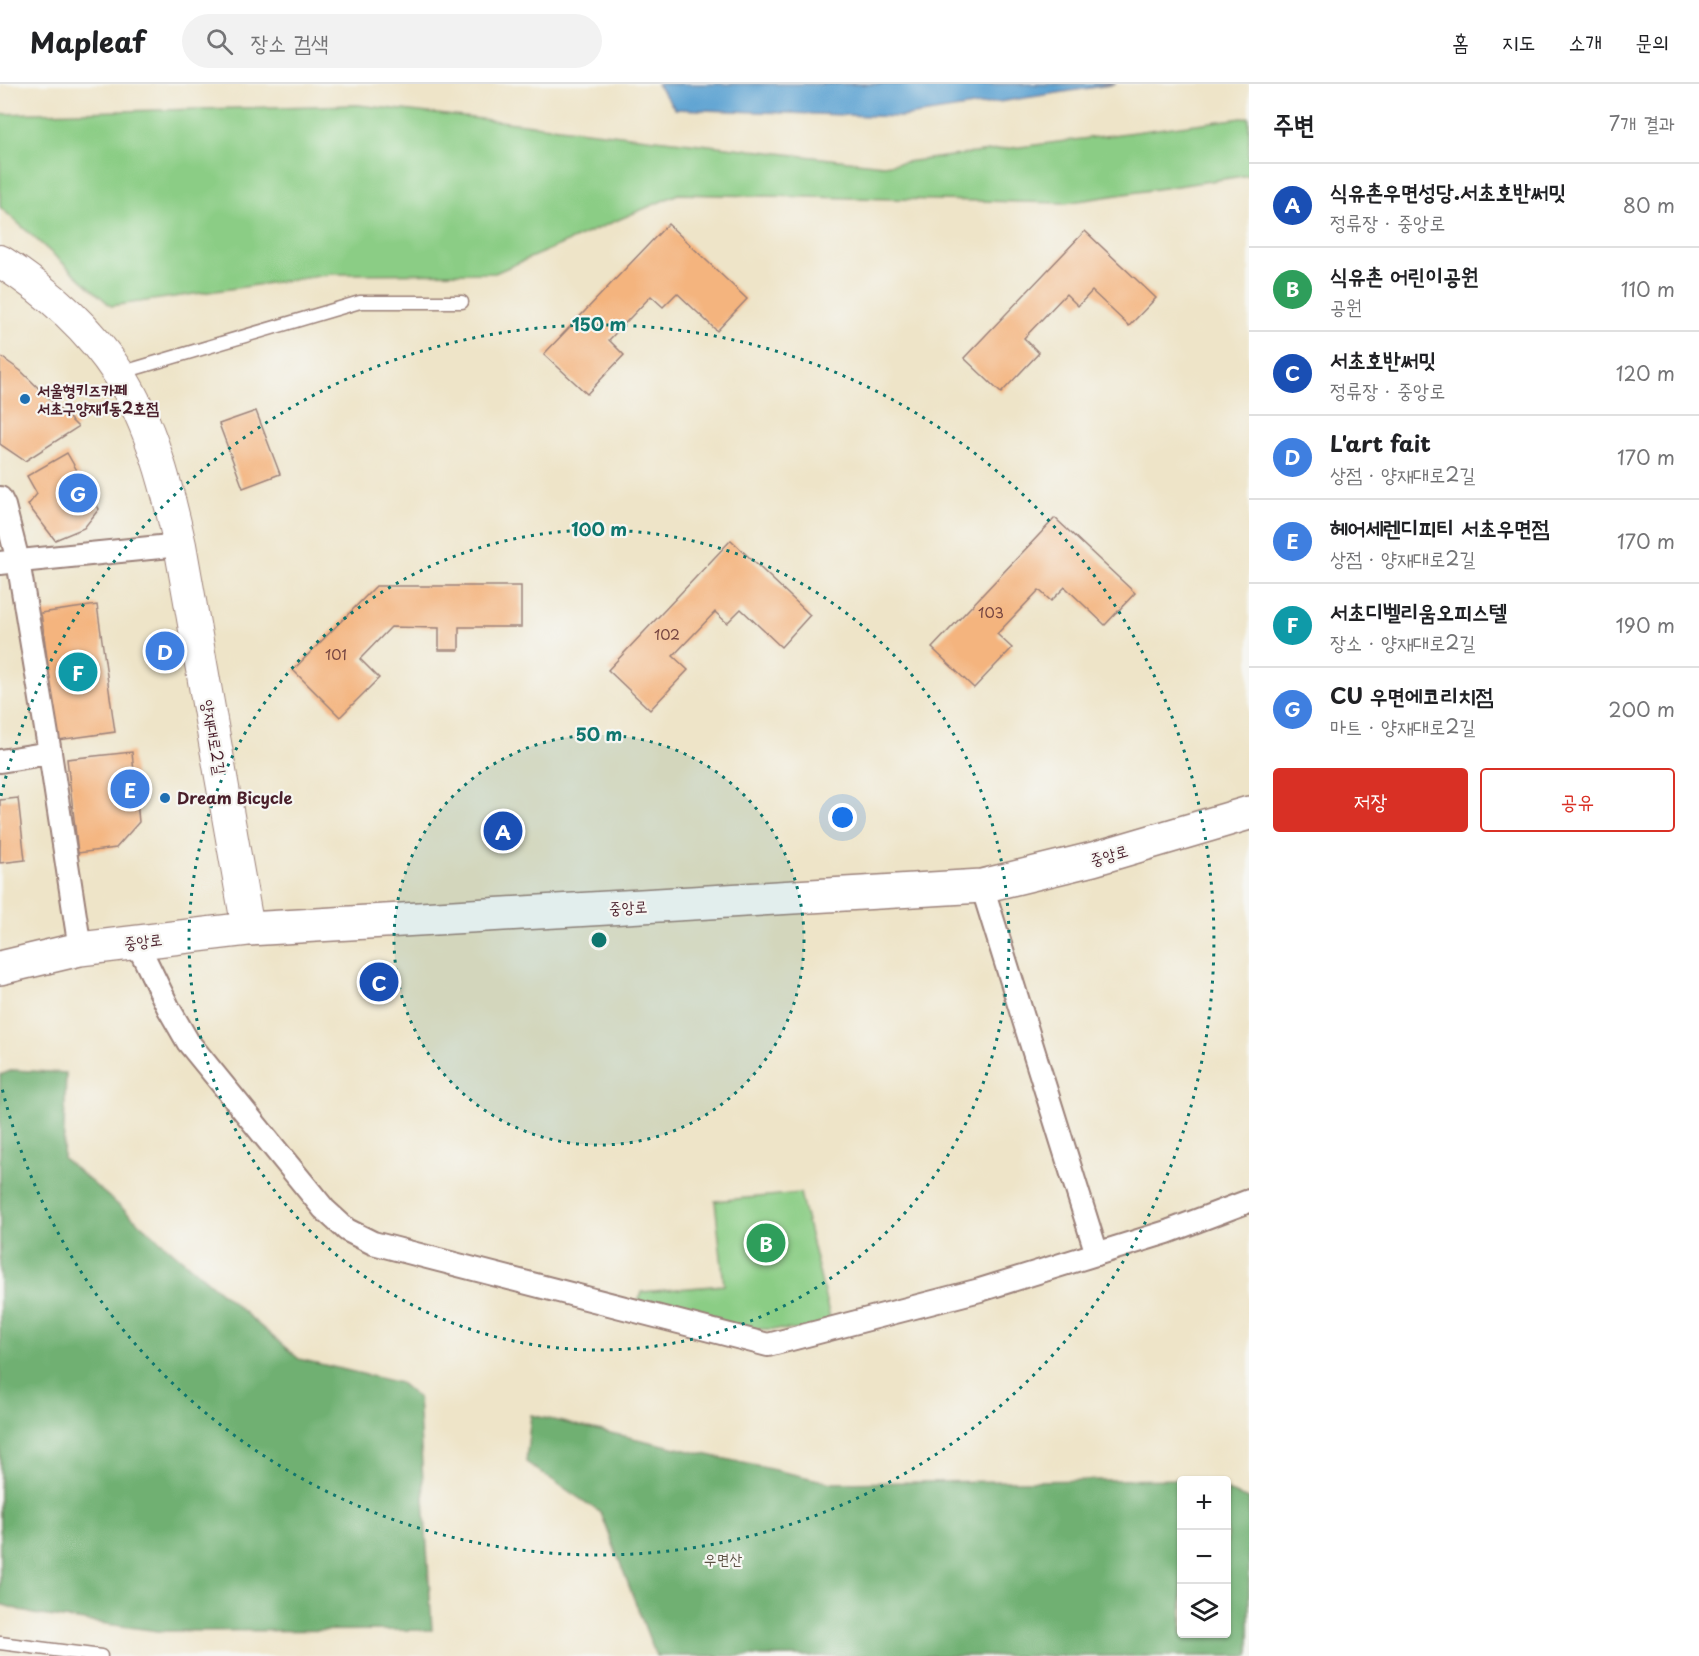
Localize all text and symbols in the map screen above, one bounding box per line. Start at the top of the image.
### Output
search box [182,14,602,68]
text: Mapleaf [30,20,146,63]
icon: search [203,25,236,58]
text: 장소 검색 [251,25,329,58]
text: 홈 [1452,25,1469,57]
text: 지도 [1502,25,1535,57]
text: 소개 [1568,25,1602,57]
text: 문의 [1635,25,1669,57]
text: 주변 [1273,104,1315,143]
text: 7개 결과 [1609,108,1675,138]
text: 식유촌우면성당.서초호반써밋 [1330,174,1566,207]
text: A [1285,190,1300,220]
text: 80 m [1623,190,1675,220]
text: 정류장 · 중앙로 [1330,207,1445,237]
text: 식유촌 어린이공원 [1330,258,1479,291]
text: B [1286,274,1299,304]
text: 110 m [1621,274,1675,304]
text: 공원 [1330,291,1362,321]
text: 150 m [572,310,626,337]
text: 서초호반써밋 [1330,342,1436,375]
text: C [1285,358,1300,388]
text: 120 m [1616,358,1675,388]
text: 정류장 · 중앙로 [1330,375,1445,405]
place label: 서울형키즈카페 서초구양재1동2호점 [37,377,159,419]
marker: 서울형키즈카페 서초구양재1동2호점 [18,392,32,406]
text: L'art fait [1330,426,1431,459]
text: D [1285,442,1300,472]
text: 170 m [1617,442,1675,472]
text: 상점 · 양재대로2길 [1330,459,1476,489]
pin: G [58,470,98,516]
text: 헤어세렌디피티 서초우면점 [1330,510,1550,543]
text: 100 m [571,515,627,542]
text: E [1286,526,1299,556]
text: 170 m [1617,526,1675,556]
text: 상점 · 양재대로2길 [1330,543,1476,573]
text: 서초디벨리움오피스텔 [1330,594,1507,627]
house number: 103 [978,602,1004,623]
text: F [1287,610,1298,640]
text: 190 m [1616,610,1675,640]
house number: 102 [654,624,680,645]
text: 장소 · 양재대로2길 [1330,627,1476,657]
pin: D [146,628,184,674]
house number: 101 [325,644,347,665]
pin: F [58,650,98,694]
text: CU 우면에코리치점 [1330,678,1494,711]
text: G [1284,694,1301,724]
text: 200 m [1608,694,1675,724]
street label: 양재대로2길 [197,697,233,776]
text: 마트 · 양재대로2길 [1330,711,1476,741]
text: 50 m [576,720,622,747]
pin: E [110,766,150,812]
button: 저장 [1273,768,1468,832]
button: 공유 [1480,768,1675,832]
place label: Dream Bicycle [177,785,292,809]
marker: Dream Bicycle [158,791,172,805]
your location [828,803,857,832]
pin: A [484,808,522,854]
street label: 중앙로 [1087,837,1131,871]
street label: 중앙로 [608,893,648,919]
street label: 중앙로 [122,926,164,954]
centre of rings [589,930,609,950]
pin: C [360,960,398,1004]
pin: B [746,1220,786,1266]
map controls [1177,1476,1231,1638]
button: + [1177,1476,1231,1530]
button: − [1177,1530,1231,1584]
park label: 우면산 [704,1546,742,1570]
button: layers [1177,1584,1231,1638]

